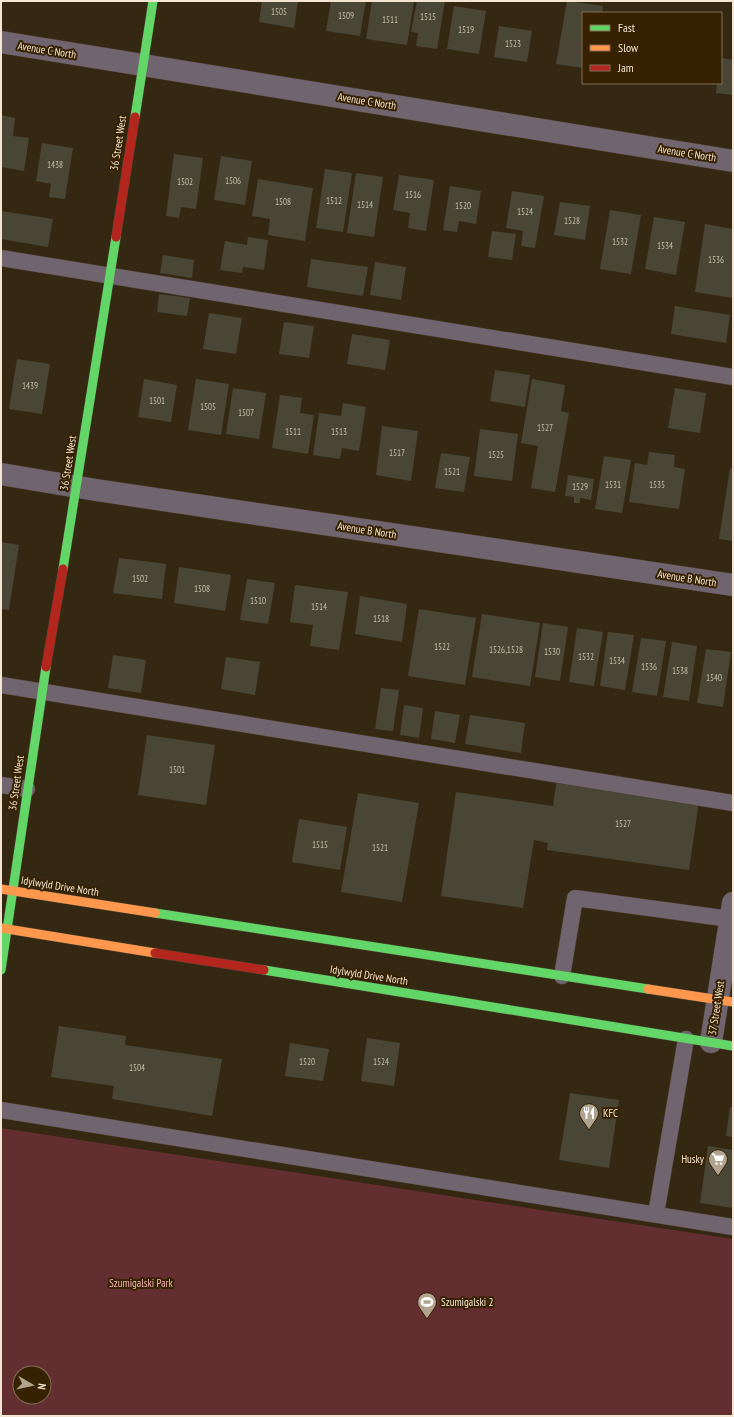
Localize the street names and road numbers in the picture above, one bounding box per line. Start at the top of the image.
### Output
street label: Avenue C North [17,38,77,62]
street label: Avenue C North [337,89,397,113]
street label: 36 Street West [107,115,129,171]
street label: Avenue C North [657,141,717,165]
street label: 36 Street West [57,435,79,491]
street label: Avenue B North [337,518,398,542]
street label: Avenue B North [657,566,718,590]
street label: 36 Street West [5,755,27,811]
street label: Idylwyld Drive North [20,873,100,899]
street label: Idylwyld Drive North [329,962,409,988]
street label: 37 Street West [705,980,727,1036]

